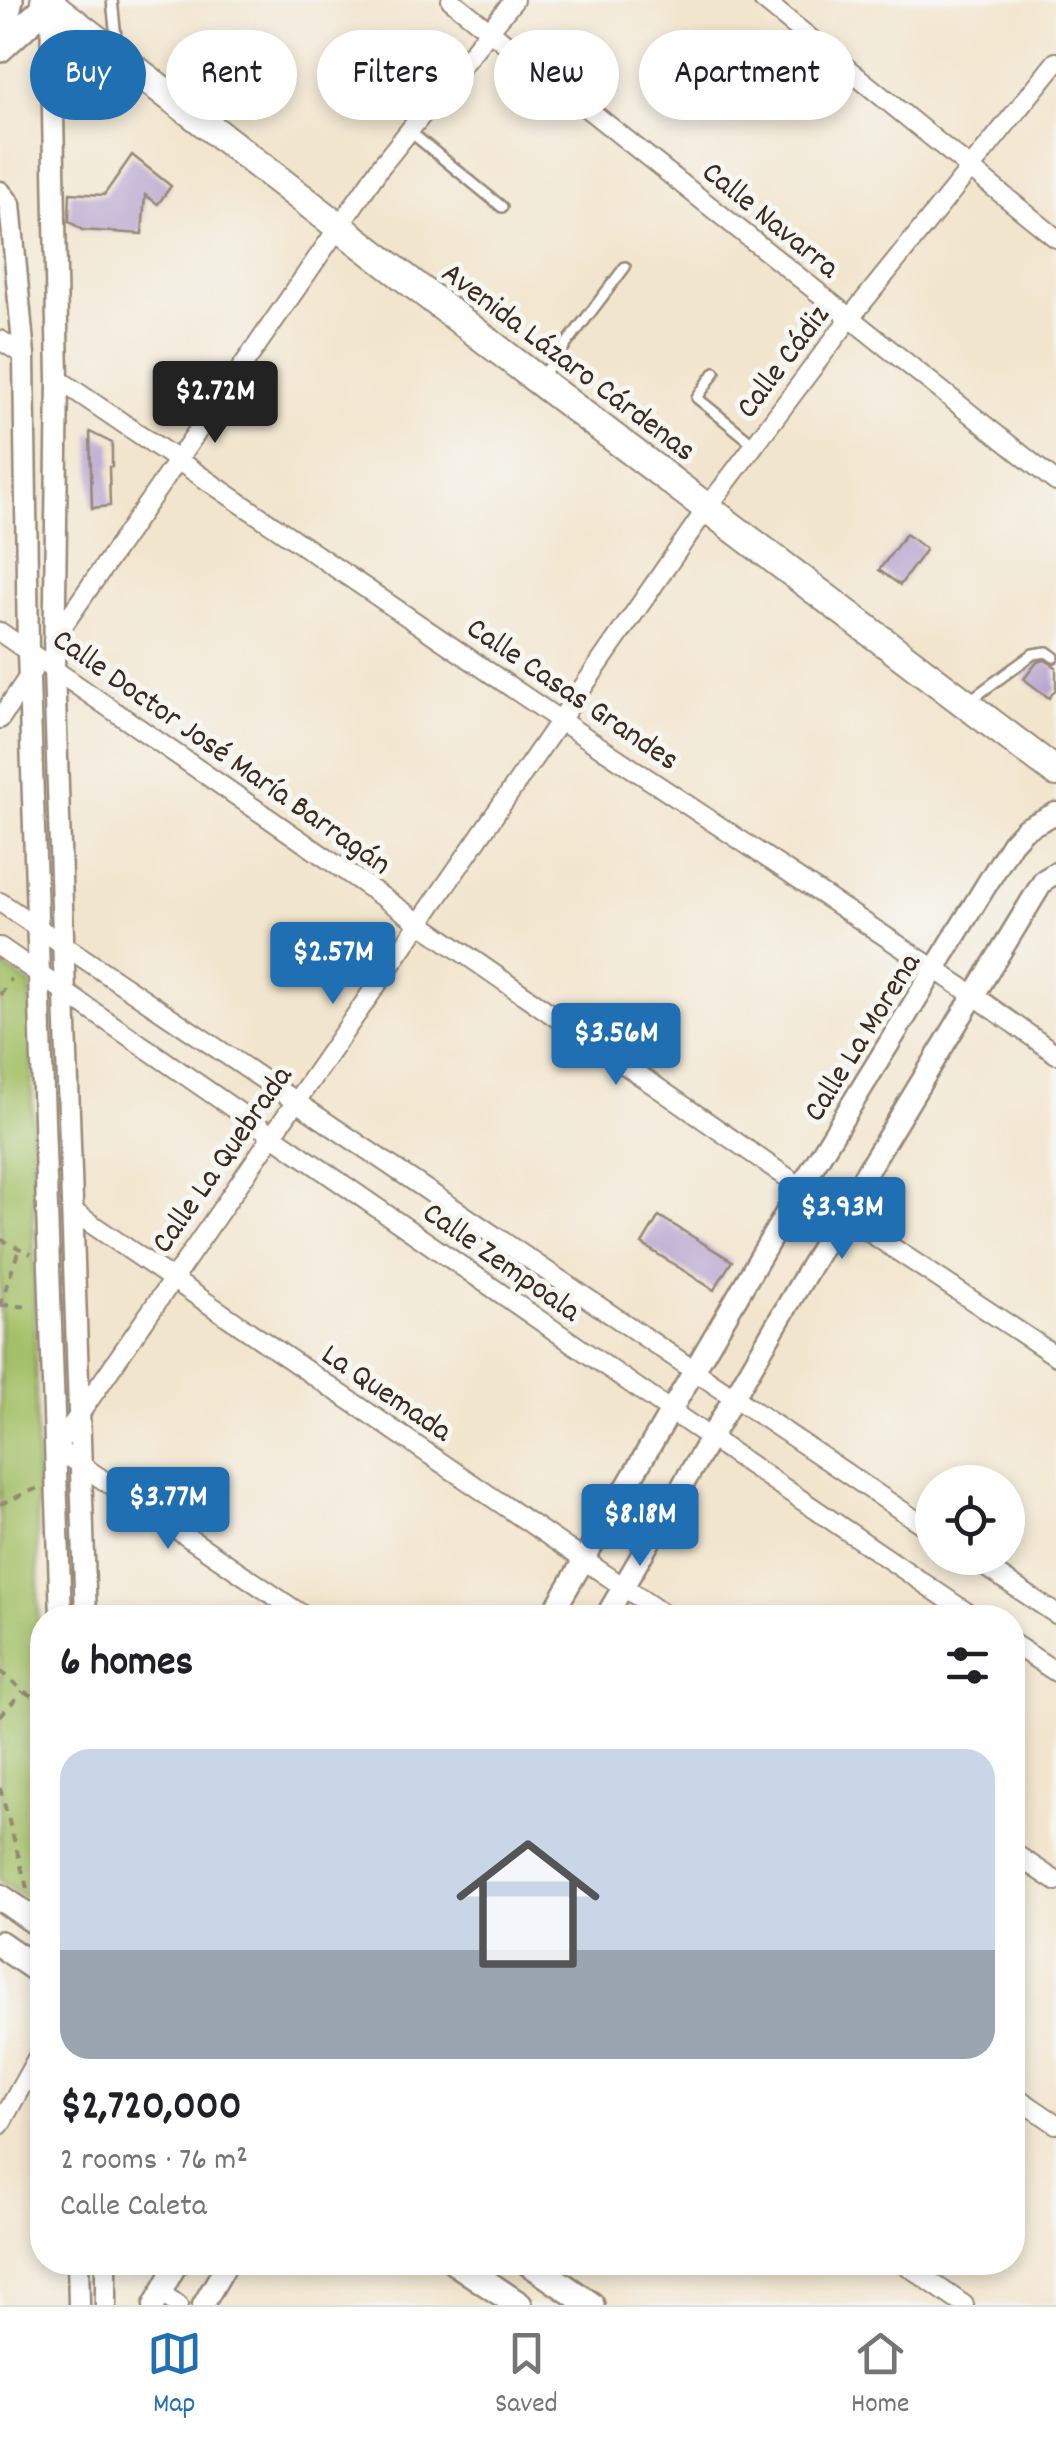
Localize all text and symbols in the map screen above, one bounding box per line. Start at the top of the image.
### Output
chip: Buy [30,30,146,120]
chip: Rent [166,30,297,120]
chip: Filters [317,30,474,120]
chip: New [494,30,619,120]
chip: Apartment [639,30,855,120]
street label: Calle Navarra [690,152,848,292]
street label: Avenida Lázaro Cárdenas [430,253,704,475]
street label: Calle Cádiz [727,296,843,430]
pin: $2.72M [134,361,296,446]
text: $2.72M [175,370,255,416]
street label: Calle Casas Grandes [456,608,687,785]
street label: Calle Doctor José María Barragán [41,619,399,889]
pin: $2.57M [252,922,414,1007]
text: $2.57M [292,931,374,977]
street label: Calle La Morena [794,944,935,1132]
pin: $3.56M [535,1003,697,1088]
text: $3.56M [574,1012,659,1058]
street label: Calle La Quebrada [142,1057,307,1264]
pin: $3.93M [761,1177,923,1262]
text: $3.93M [800,1186,884,1232]
street label: Calle Zempoala [411,1192,590,1336]
street label: La Quemada [311,1334,461,1456]
map controls [915,1465,1025,1575]
button: locate [915,1465,1025,1575]
pin: $3.77M [87,1467,249,1552]
text: $3.77M [128,1476,208,1522]
pin: $8.18M [559,1484,721,1569]
text: $8.18M [604,1493,676,1539]
text: 6 homes [60,1635,193,1695]
icon: filters [940,1638,995,1693]
icon: home [438,1814,618,1994]
text: $2,720,000 [60,2079,242,2139]
text: 2 rooms · 76 m² [60,2139,248,2185]
text: Calle Caleta [60,2185,207,2231]
tab: Map [147,2326,202,2426]
tab: Saved [495,2326,558,2426]
tab: Home [851,2326,909,2426]

